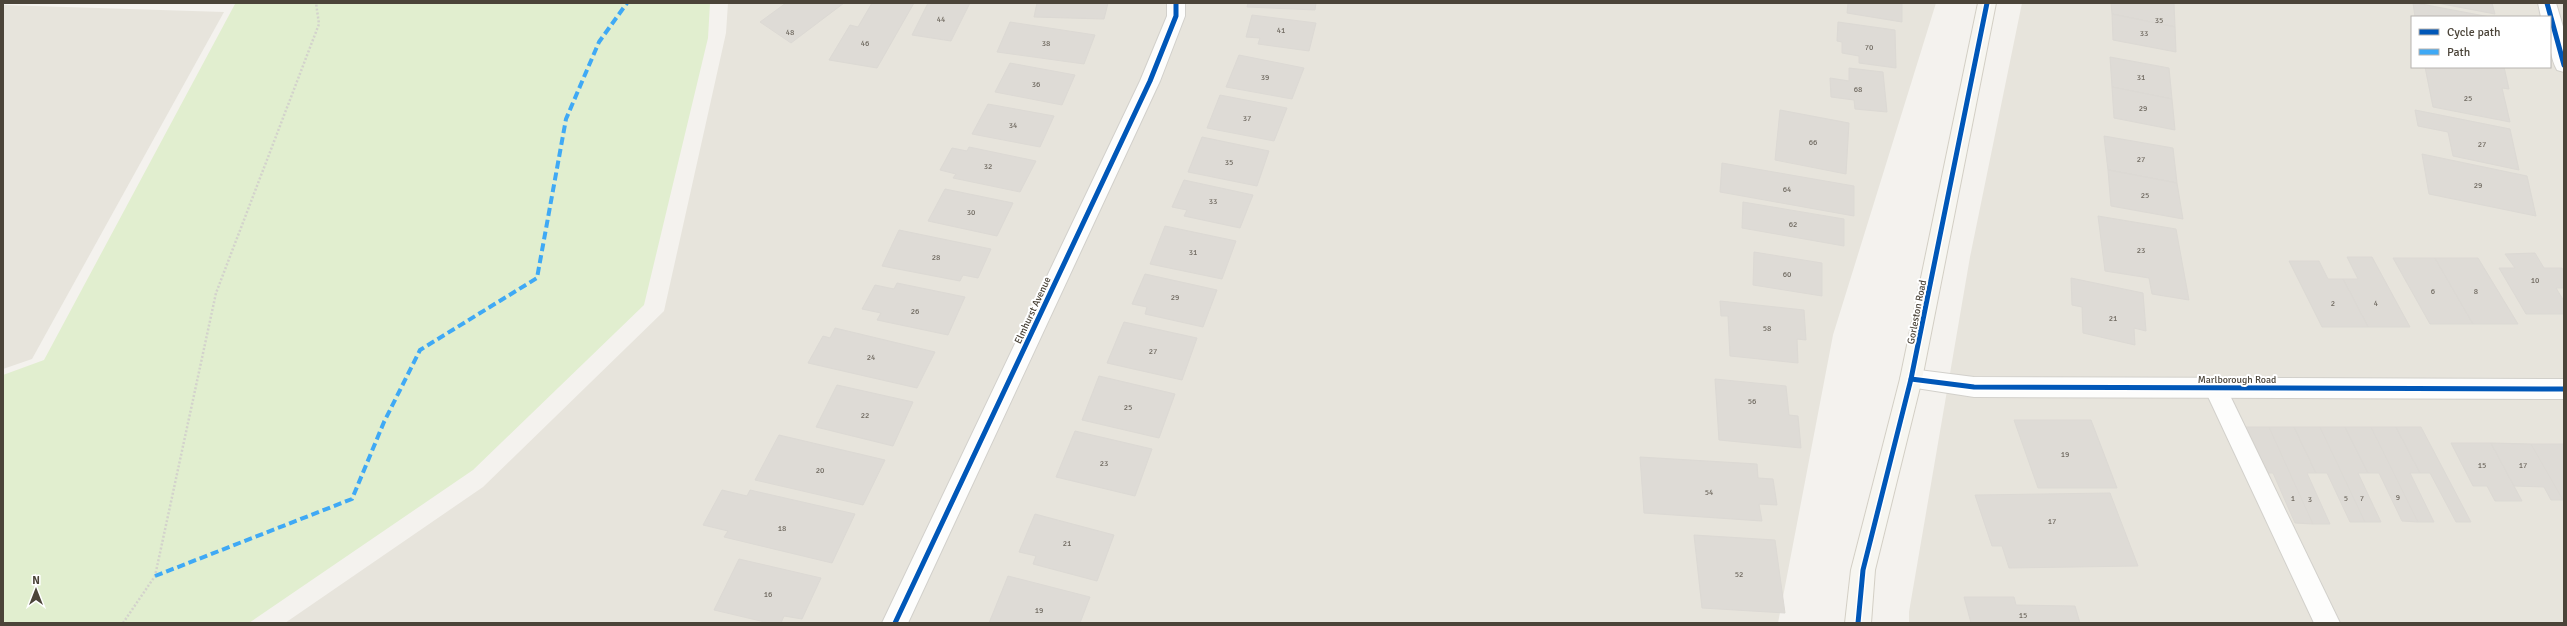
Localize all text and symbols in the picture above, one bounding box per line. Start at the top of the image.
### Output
house number: 44 [937,14,946,24]
house number: 35 [2155,15,2163,25]
legend [2411,16,2551,68]
house number: 41 [1277,25,1285,35]
text: Cycle path [2447,25,2500,40]
house number: 48 [786,27,794,37]
house number: 33 [2140,28,2148,38]
house number: 46 [861,38,869,48]
house number: 38 [1042,38,1050,48]
house number: 70 [1865,42,1873,52]
text: Path [2447,45,2470,60]
house number: 39 [1261,72,1269,82]
house number: 31 [2137,72,2145,82]
house number: 36 [1032,79,1040,89]
house number: 68 [1854,84,1862,94]
house number: 25 [2464,93,2472,103]
house number: 29 [2139,103,2147,113]
house number: 37 [1243,113,1251,123]
house number: 34 [1009,120,1018,130]
house number: 66 [1809,137,1817,147]
house number: 27 [2478,139,2486,149]
house number: 27 [2137,154,2145,164]
house number: 35 [1225,157,1233,167]
house number: 32 [984,161,992,171]
house number: 29 [2474,180,2482,190]
house number: 64 [1783,184,1792,194]
house number: 25 [2141,190,2149,200]
house number: 33 [1209,196,1217,206]
house number: 30 [967,207,975,217]
house number: 62 [1789,219,1797,229]
house number: 23 [2137,245,2145,255]
house number: 31 [1189,247,1197,257]
house number: 28 [932,252,940,262]
house number: 60 [1783,269,1791,279]
street label: Elmhurst Avenue [1012,275,1054,346]
house number: 10 [2531,275,2539,285]
street label: Gorleston Road [1905,279,1929,345]
house number: 6 [2431,286,2435,296]
house number: 8 [2474,286,2478,296]
house number: 29 [1171,292,1179,302]
house number: 2 [2331,298,2335,308]
house number: 4 [2374,298,2379,308]
house number: 26 [911,306,919,316]
house number: 21 [2109,313,2117,323]
house number: 58 [1763,323,1771,333]
house number: 27 [1149,346,1157,356]
house number: 24 [867,352,876,362]
street label: Marlborough Road [2198,374,2276,386]
house number: 56 [1748,396,1756,406]
house number: 25 [1124,402,1132,412]
house number: 22 [861,410,869,420]
house number: 19 [2061,449,2069,459]
house number: 23 [1100,458,1108,468]
house number: 15 [2478,460,2486,470]
house number: 17 [2519,460,2527,470]
house number: 20 [816,465,824,475]
house number: 54 [1705,487,1714,497]
house number: 9 [2396,492,2400,502]
house number: 1 [2291,493,2295,503]
house number: 5 [2344,493,2348,503]
house number: 7 [2360,493,2364,503]
house number: 3 [2308,494,2312,504]
house number: 17 [2048,516,2056,526]
house number: 18 [778,523,786,533]
house number: 21 [1063,538,1071,548]
house number: 52 [1735,569,1743,579]
north arrow [16,570,56,610]
text: N [32,574,40,587]
house number: 16 [764,589,772,599]
house number: 19 [1035,605,1043,615]
house number: 15 [2019,610,2027,620]

